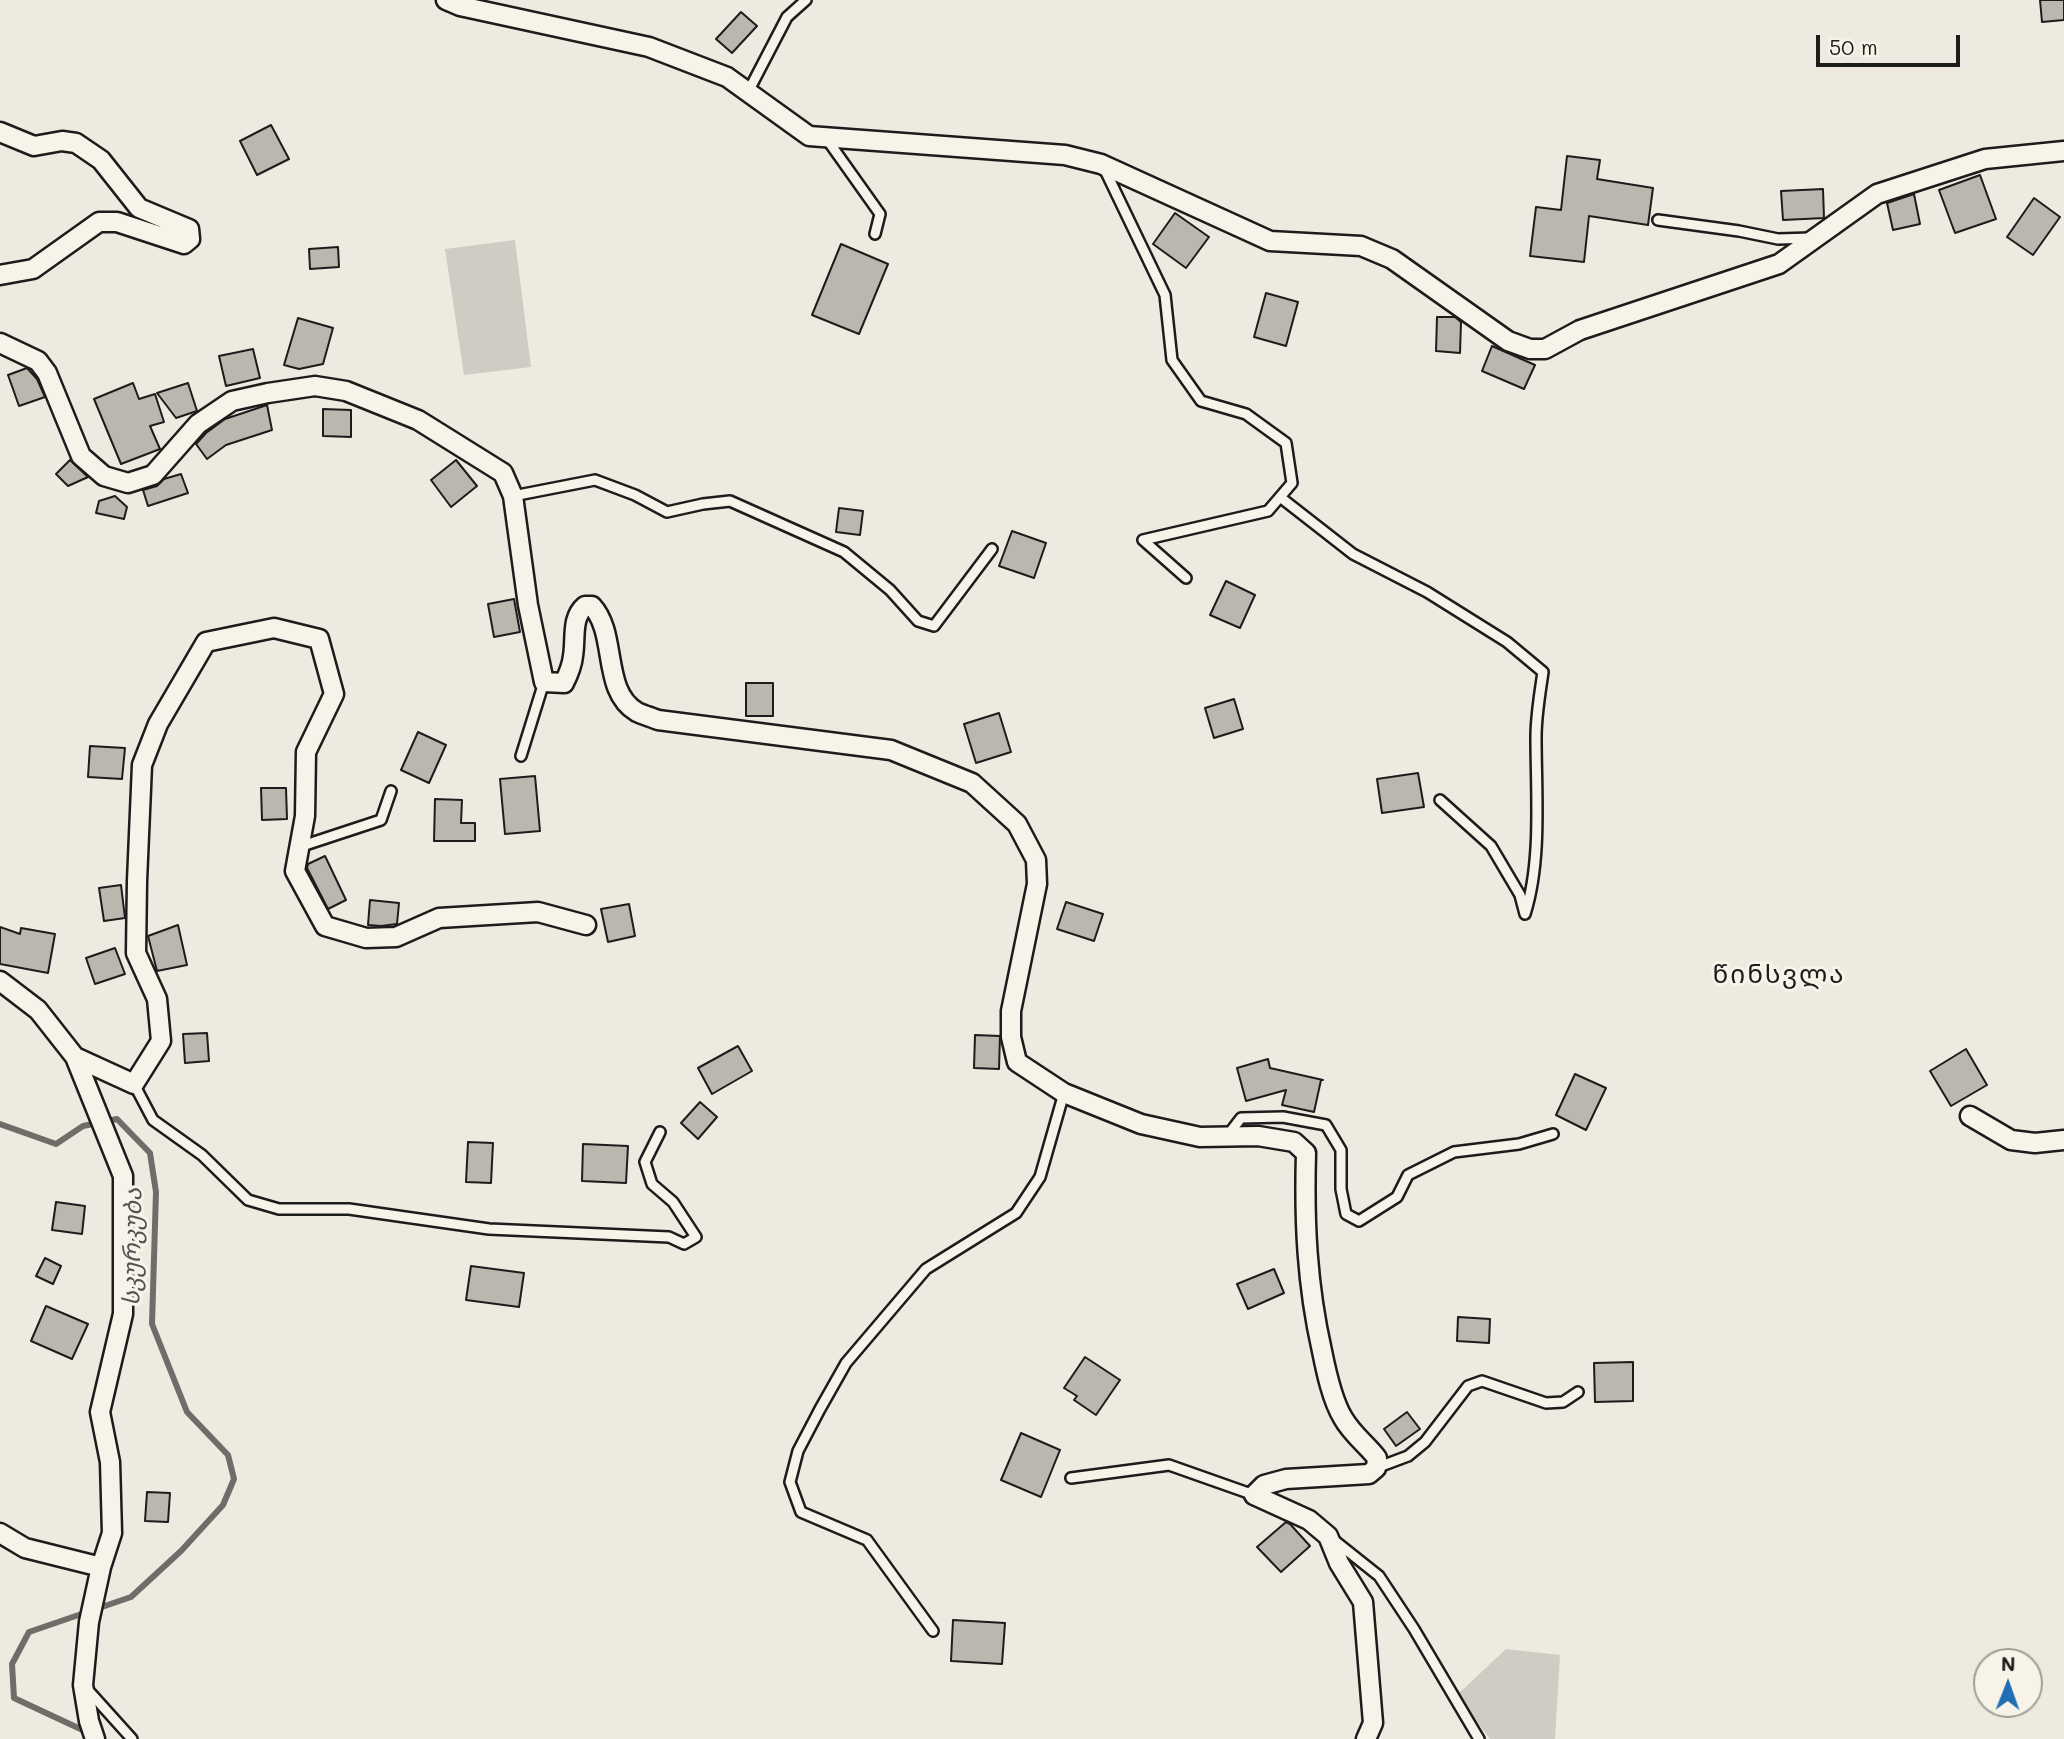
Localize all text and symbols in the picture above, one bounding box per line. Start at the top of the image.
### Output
scale bar [1819,21,1962,65]
text: 50 m [1829,33,1878,60]
district label: წინსვლა [1713,959,1845,991]
water label: სკურკუბა [118,1188,148,1306]
north arrow [1973,1648,2043,1718]
text: N [2001,1651,2016,1676]

